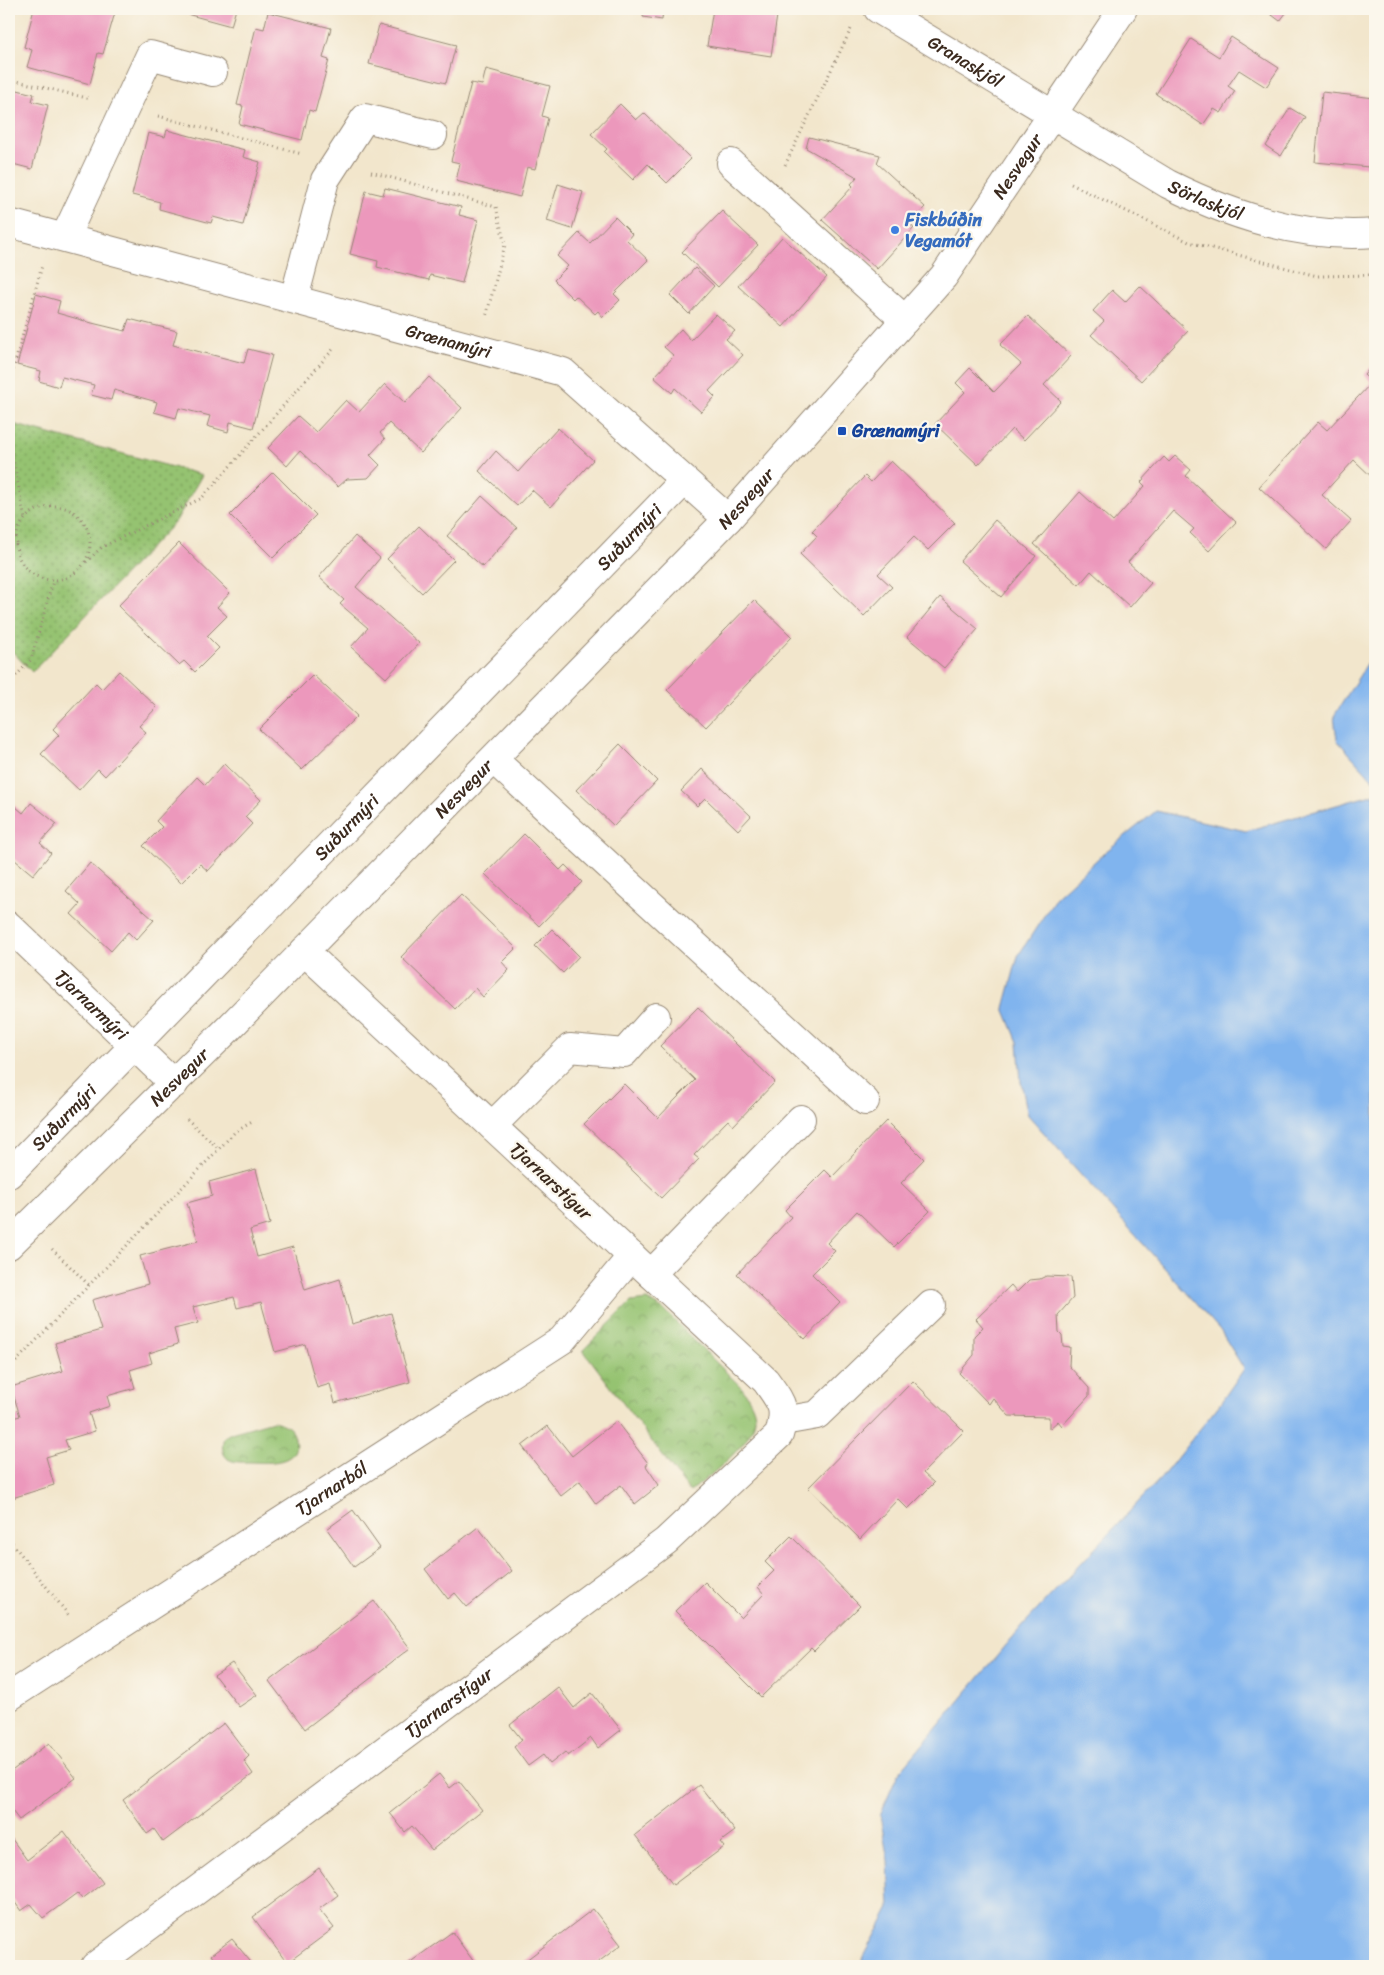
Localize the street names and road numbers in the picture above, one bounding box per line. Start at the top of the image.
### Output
street label: Granaskjól [921,26,1010,97]
street label: Nesvegur [984,125,1052,206]
street label: Sörlaskjól [1163,170,1248,231]
street label: Grænamýri [402,314,496,368]
street label: Nesvegur [710,459,784,537]
street label: Suðurmýri [589,495,671,578]
street label: Nesvegur [426,750,502,826]
street label: Suðurmýri [306,785,388,869]
street label: Tjarnarmýri [47,961,137,1049]
street label: Nesvegur [142,1039,218,1114]
street label: Suðurmýri [23,1075,106,1159]
street label: Tjarnarstígur [502,1134,601,1229]
street label: Tjarnarból [289,1453,375,1524]
street label: Tjarnarstígur [397,1658,501,1747]

